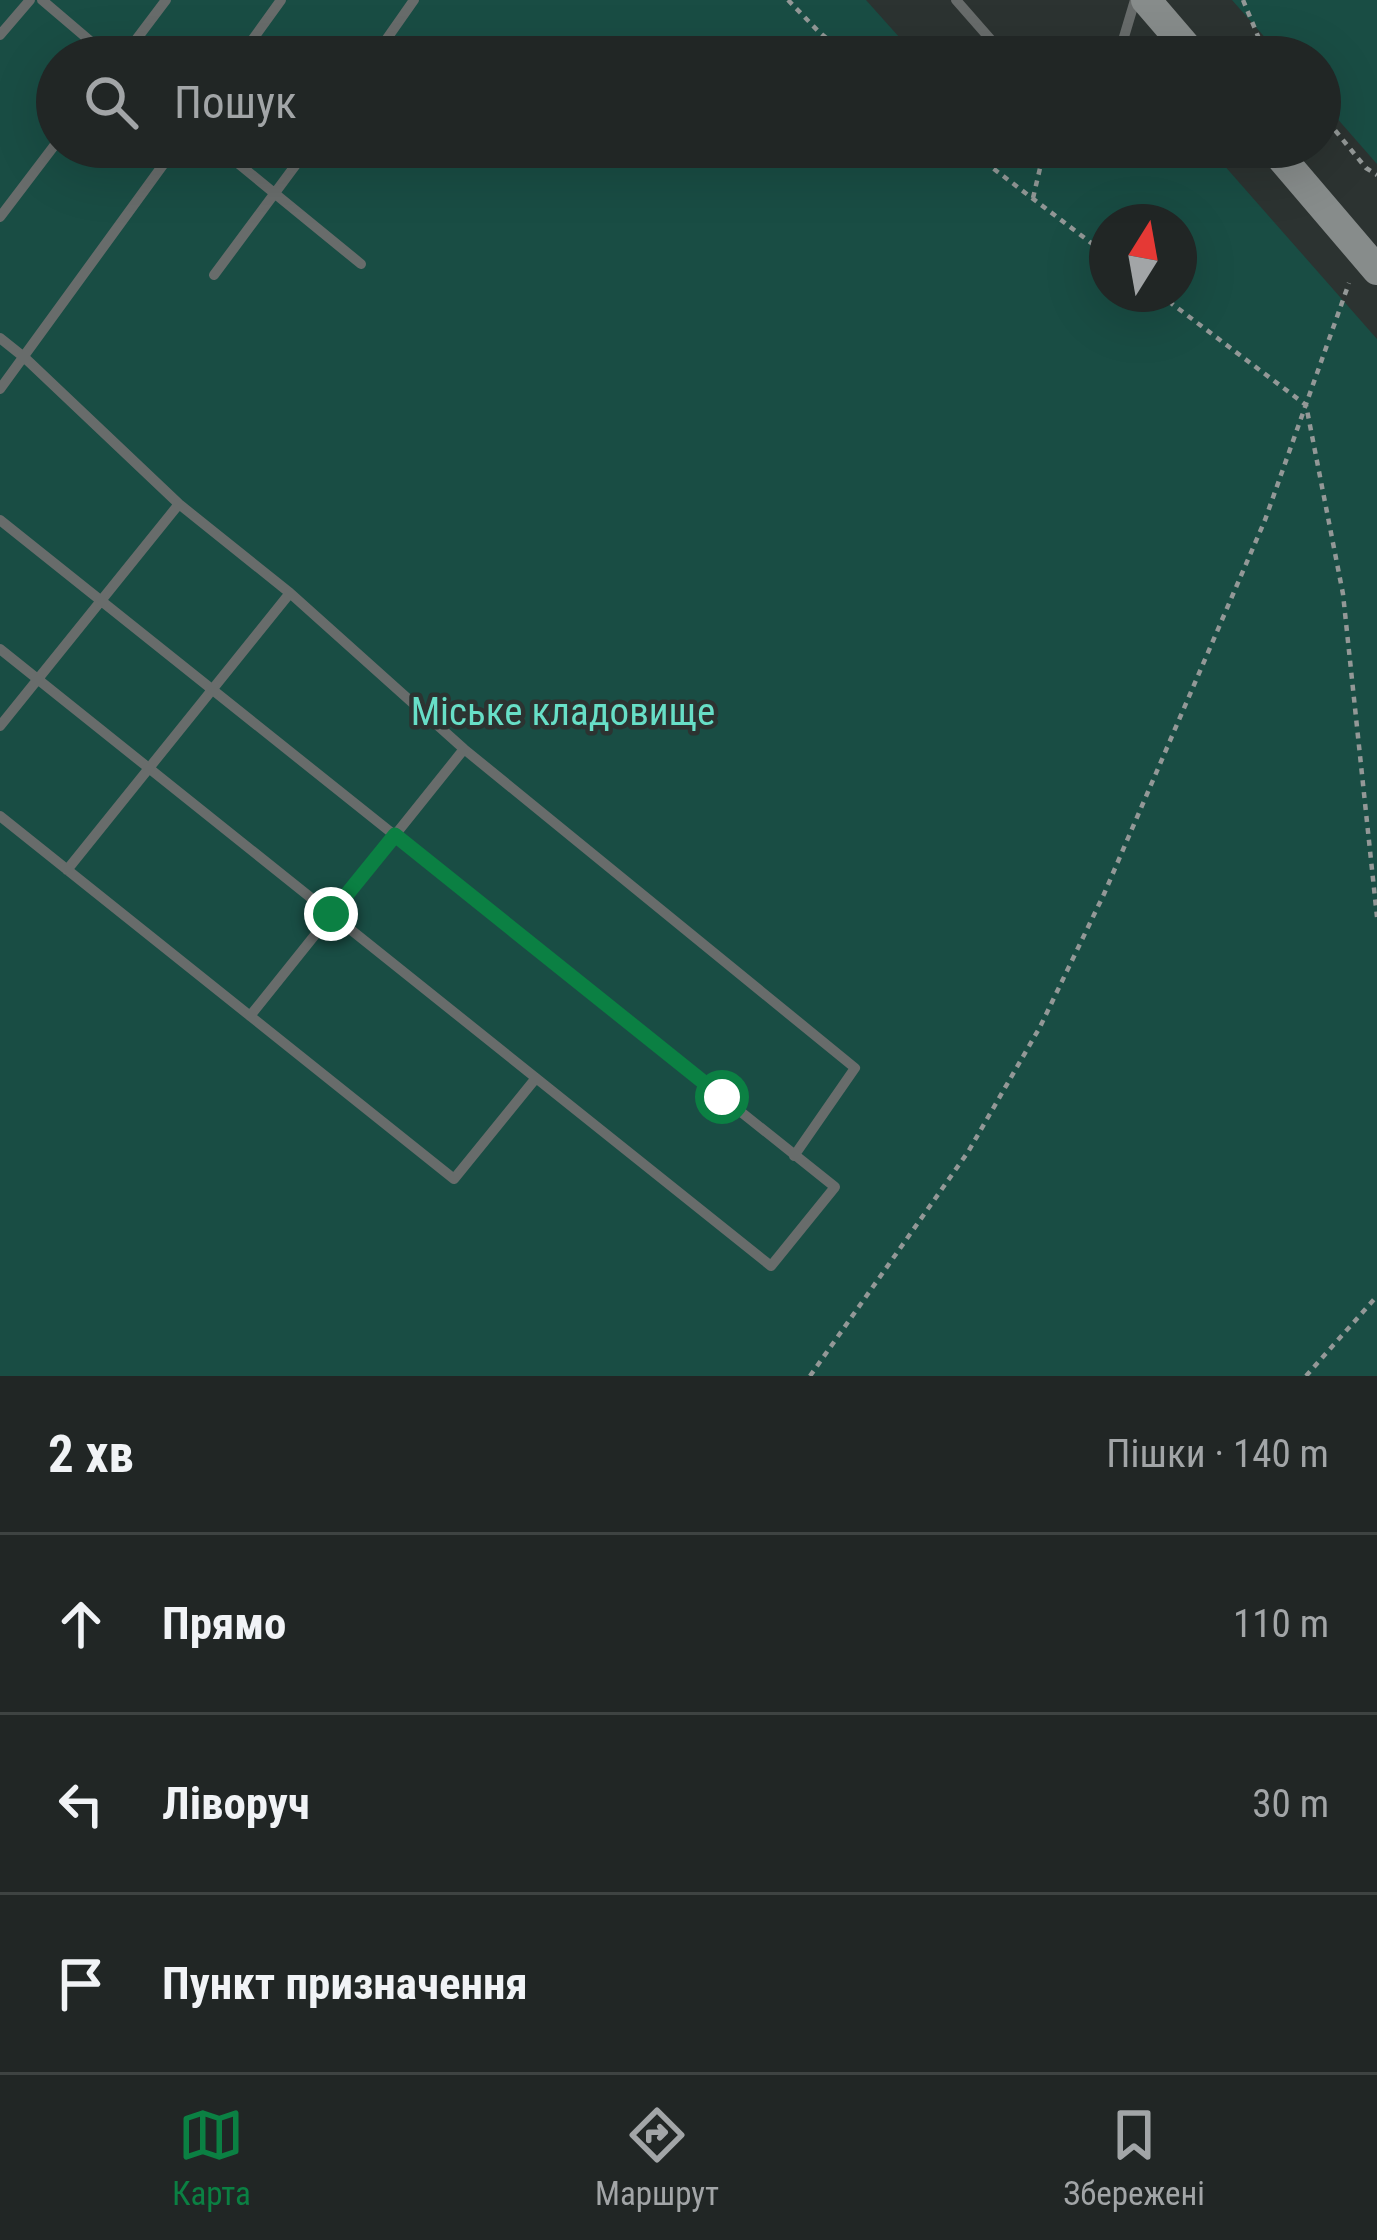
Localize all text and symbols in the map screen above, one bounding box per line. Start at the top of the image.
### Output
search box [36,36,1341,168]
icon: search [78,69,144,135]
text: Пошук [174,76,297,129]
north arrow [1089,204,1197,312]
park label: Міське кладовище [411,689,715,735]
route end [304,887,358,941]
route start [695,1070,749,1124]
text: 2 хв [48,1425,134,1484]
text: Пішки · 140 m [1106,1431,1329,1477]
icon: ahead [48,1591,114,1657]
text: Прямо [162,1597,286,1650]
text: 110 m [1233,1601,1329,1647]
icon: left [48,1771,114,1837]
text: Ліворуч [162,1777,310,1830]
text: 30 m [1252,1781,1329,1827]
icon: arrive [48,1951,114,2017]
text: Пункт призначення [162,1957,528,2010]
tab: Карта [172,2102,251,2213]
tab: Маршрут [595,2102,719,2213]
tab: Збережені [1063,2102,1205,2213]

